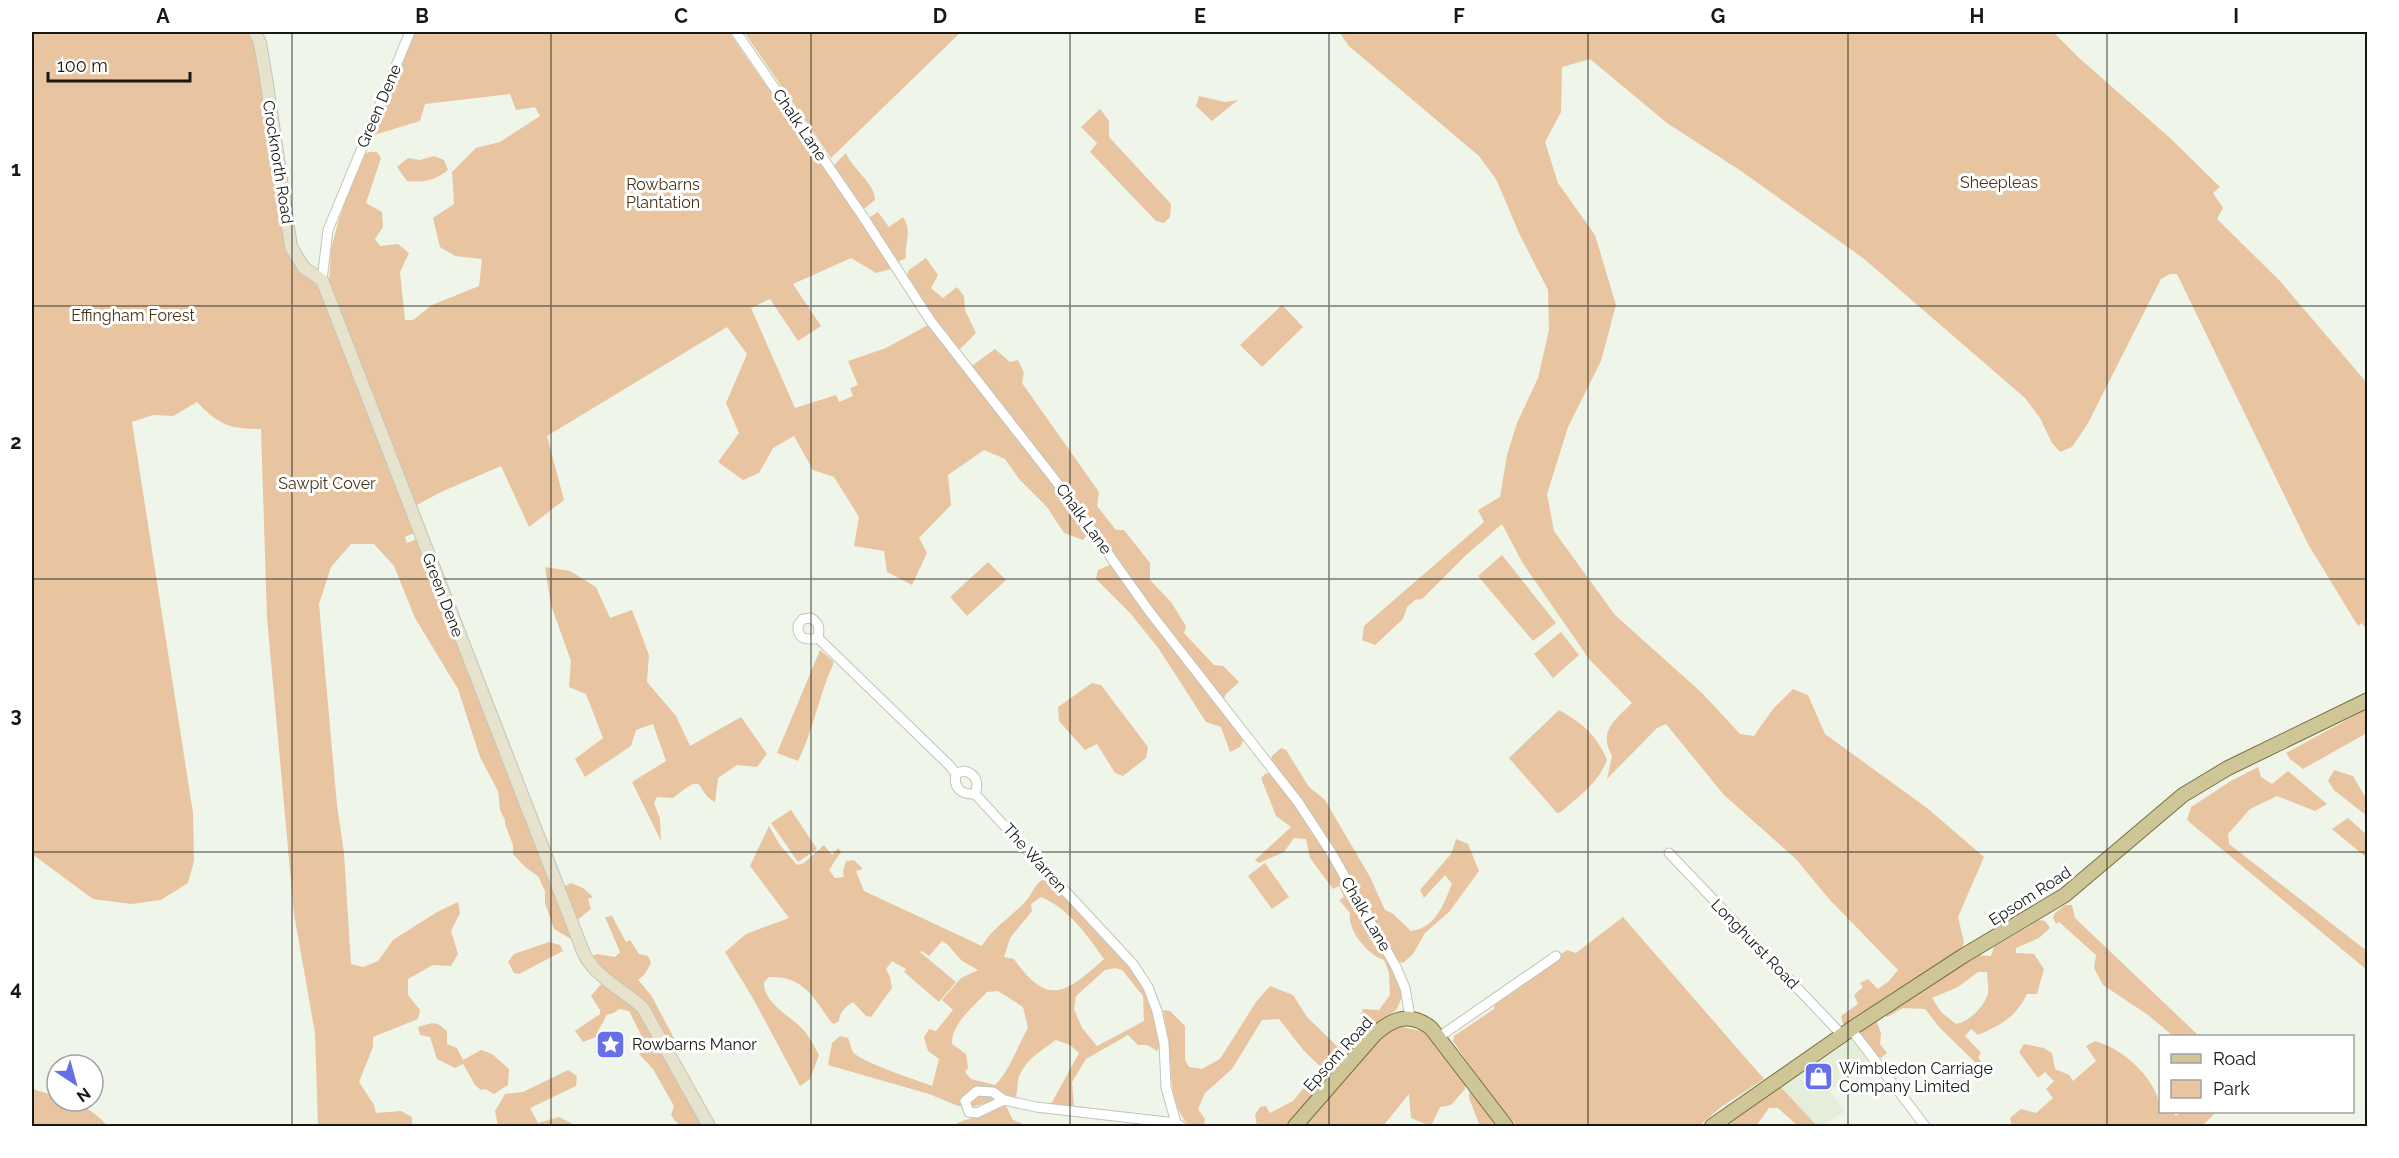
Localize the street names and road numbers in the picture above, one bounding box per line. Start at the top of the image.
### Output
street label: Green Dene [353,62,405,150]
street label: Chalk Lane [769,85,831,165]
street label: Crocknorth Road [259,99,297,225]
street label: Chalk Lane [1052,480,1116,558]
street label: Green Dene [418,550,468,640]
street label: The Warren [999,820,1071,896]
street label: Epsom Road [1985,862,2075,930]
street label: Chalk Lane [1337,873,1395,955]
street label: Longhurst Road [1707,895,1803,993]
street label: Epsom Road [1300,1013,1377,1095]

